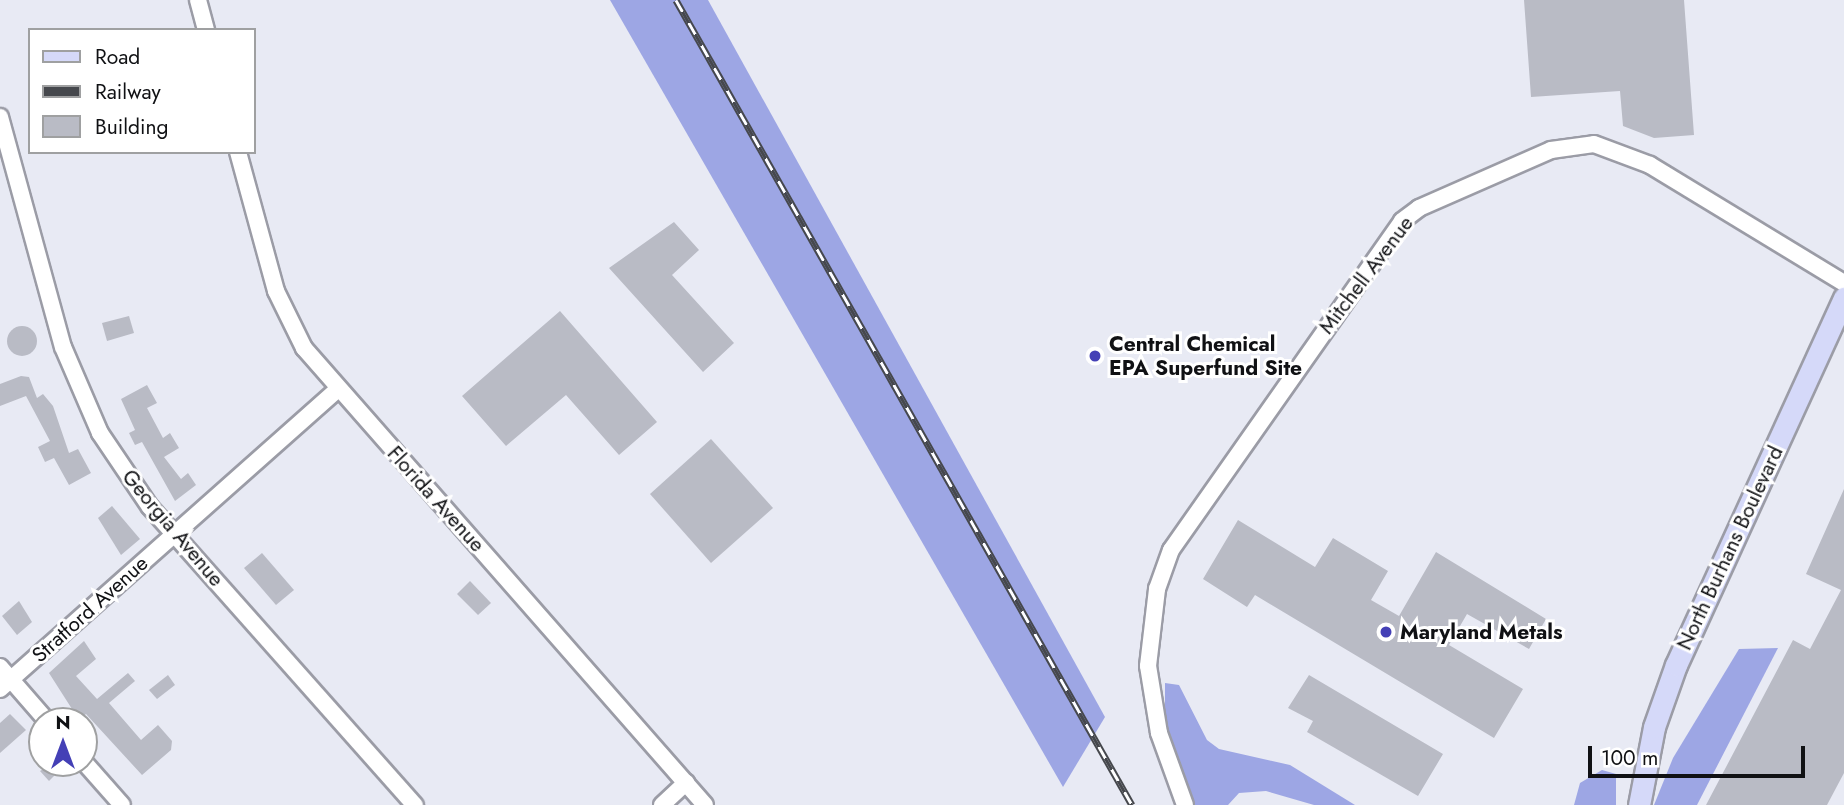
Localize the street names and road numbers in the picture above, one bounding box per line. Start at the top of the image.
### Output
street label: Mitchell Avenue [1314,211,1418,339]
street label: Florida Avenue [382,441,490,557]
street label: North Burhans Boulevard [1672,442,1788,654]
street label: Georgia Avenue [117,464,229,592]
street label: Stratford Avenue [27,550,153,668]

